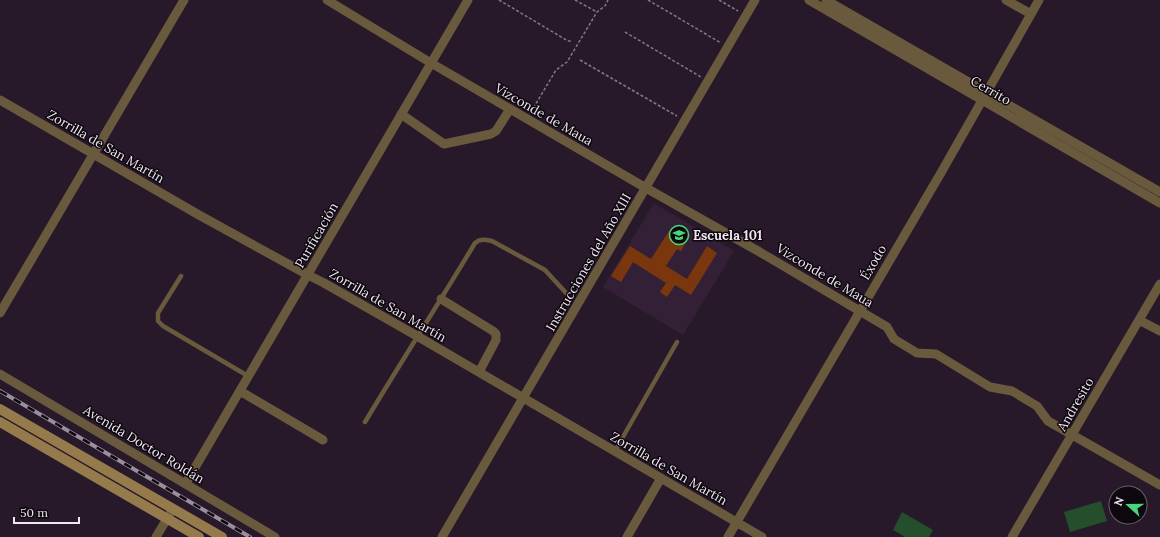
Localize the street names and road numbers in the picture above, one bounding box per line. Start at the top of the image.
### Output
street label: Cerrito [967,72,1014,109]
street label: Vizconde de Maua [491,79,596,150]
street label: Zorrilla de San Martín [44,106,167,187]
street label: Instrucciones del Año XIII [542,190,635,334]
street label: Purificación [291,199,342,271]
street label: Vizconde de Maua [772,239,877,311]
street label: Éxodo [857,241,890,283]
street label: Zorrilla de San Martín [326,265,449,346]
street label: Andresito [1053,374,1098,435]
street label: Avenida Doctor Roldán [79,401,207,487]
street label: Zorrilla de San Martín [607,428,730,509]

